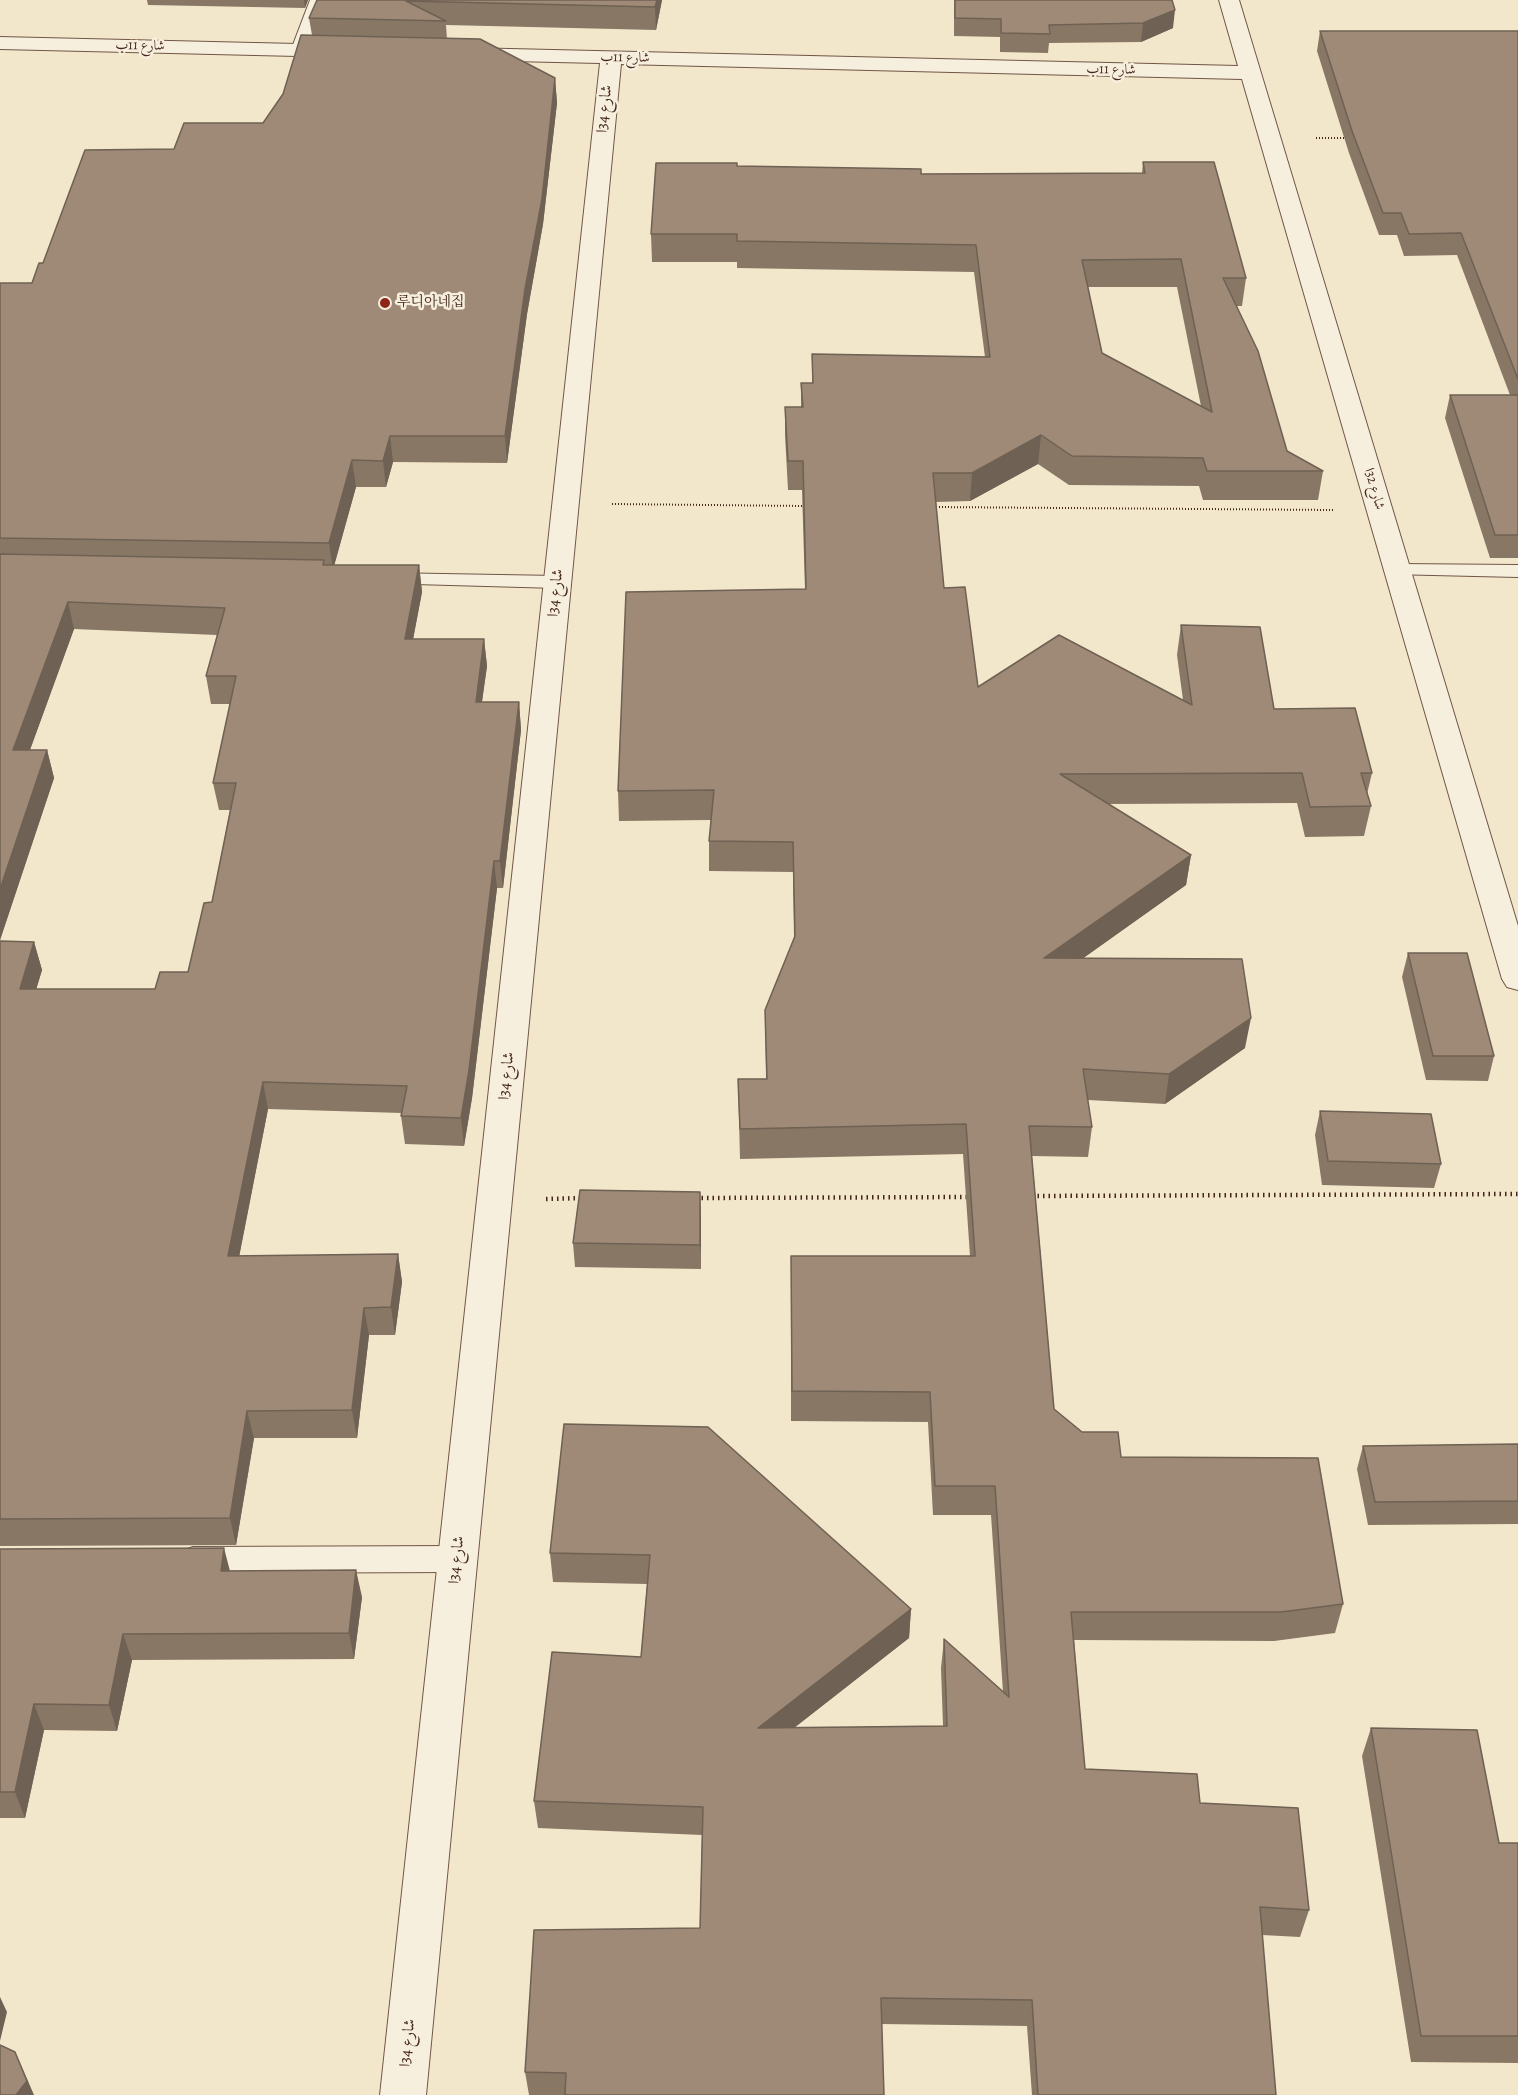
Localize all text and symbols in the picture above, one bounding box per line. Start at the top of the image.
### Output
street label: شارع 11ب [115,37,165,55]
street label: شارع 11ب [600,49,650,67]
street label: شارع 11ب [1086,61,1136,79]
street label: شارع 34ا [593,84,617,134]
place label: 루디아네집 [397,295,465,311]
marker: 루디아네집 [378,296,392,310]
street label: شارع 32ا [1360,466,1388,512]
street label: شارع 34ا [544,568,568,618]
street label: شارع 34ا [495,1051,519,1101]
street label: شارع 34ا [445,1535,469,1585]
street label: شارع 34ا [396,2018,420,2068]

